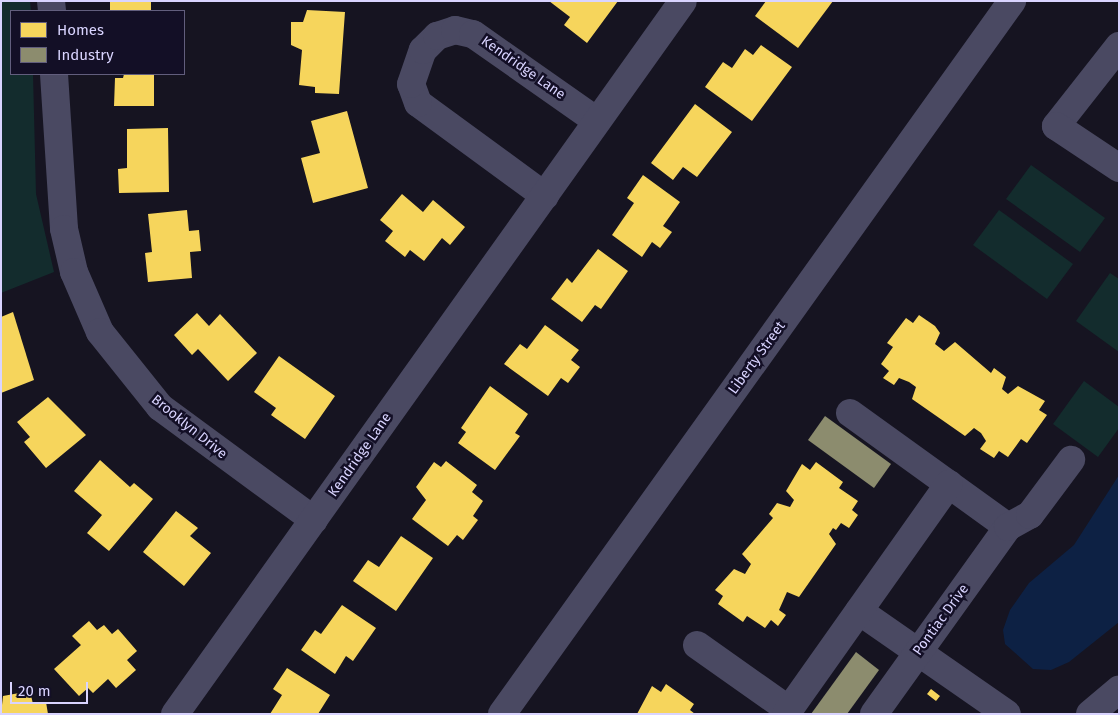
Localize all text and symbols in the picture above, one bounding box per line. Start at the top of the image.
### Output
legend [10,10,185,75]
text: Homes [57,21,104,39]
street label: Kendridge Lane [478,33,568,103]
text: Industry [57,46,114,64]
street label: Liberty Street [725,318,789,398]
street label: Brooklyn Drive [148,391,230,463]
street label: Kendridge Lane [325,410,395,500]
street label: Pontiac Drive [910,581,972,659]
scale bar [12,672,90,704]
text: 20 m [18,682,51,700]

